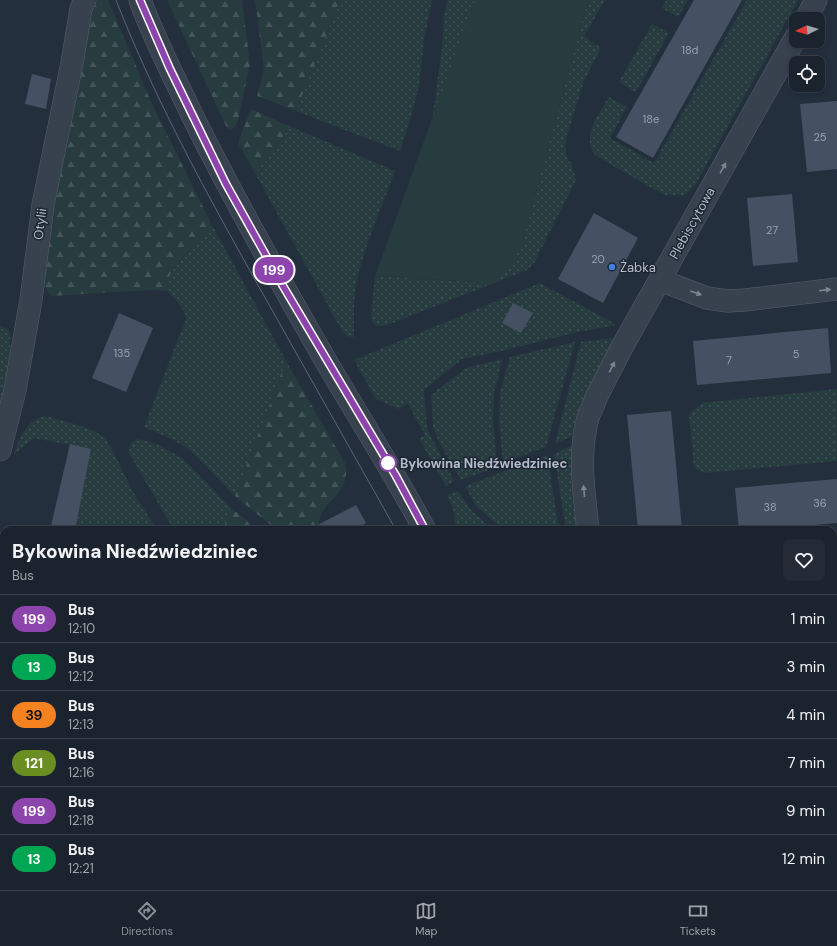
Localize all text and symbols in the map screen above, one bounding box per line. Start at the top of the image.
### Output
north arrow [789,12,825,48]
map controls [789,12,825,92]
house number: 18d [681,43,699,57]
button: locate [789,56,825,92]
house number: 18e [643,112,659,126]
house number: 25 [813,130,827,144]
one-way arrow [719,162,726,174]
street label: Plebiscytowa [665,184,719,262]
street label: Otylii [30,207,50,241]
house number: 27 [766,223,778,237]
house number: 20 [591,252,605,266]
line badge: 199 [251,257,297,283]
place label: Żabka [620,259,656,276]
text: 199 [263,261,285,279]
marker: Żabka [607,262,617,272]
one-way arrow [819,287,831,293]
one-way arrow [691,291,703,297]
house number: 135 [114,346,131,360]
house number: 5 [793,347,800,361]
house number: 7 [726,353,732,367]
one-way arrow [609,361,615,373]
marker: Bykowina Niedźwiedziniec [379,454,397,472]
place label: Bykowina Niedźwiedziniec [400,455,567,472]
one-way arrow [580,485,587,497]
house number: 36 [813,496,827,510]
house number: 38 [763,500,777,514]
text: Bykowina Niedźwiedziniec [12,539,258,564]
button: heart [783,539,825,581]
text: Bus [12,567,34,584]
text: Bus [68,600,95,620]
text: 1 min [791,609,825,629]
text: 199 [23,610,45,628]
text: 12:10 [68,620,95,637]
text: Bus [68,648,95,668]
text: 3 min [787,657,825,677]
text: 13 [27,658,41,676]
text: 12:12 [68,668,94,685]
text: Bus [68,696,95,716]
text: 4 min [786,705,825,725]
text: 39 [26,706,43,724]
text: 12:13 [68,716,94,733]
text: Bus [68,744,95,764]
text: 7 min [787,753,825,773]
text: 121 [25,754,43,772]
text: 12:16 [68,764,94,781]
text: Bus [68,792,95,812]
text: 9 min [786,801,825,821]
text: 199 [23,802,45,820]
text: 12:18 [68,812,94,829]
text: Bus [68,840,95,860]
text: 12 min [782,849,825,869]
text: 13 [27,850,41,868]
text: 12:21 [68,860,94,877]
tab: Directions [121,900,173,938]
tab: Map [415,900,437,938]
tab: Tickets [680,900,716,938]

